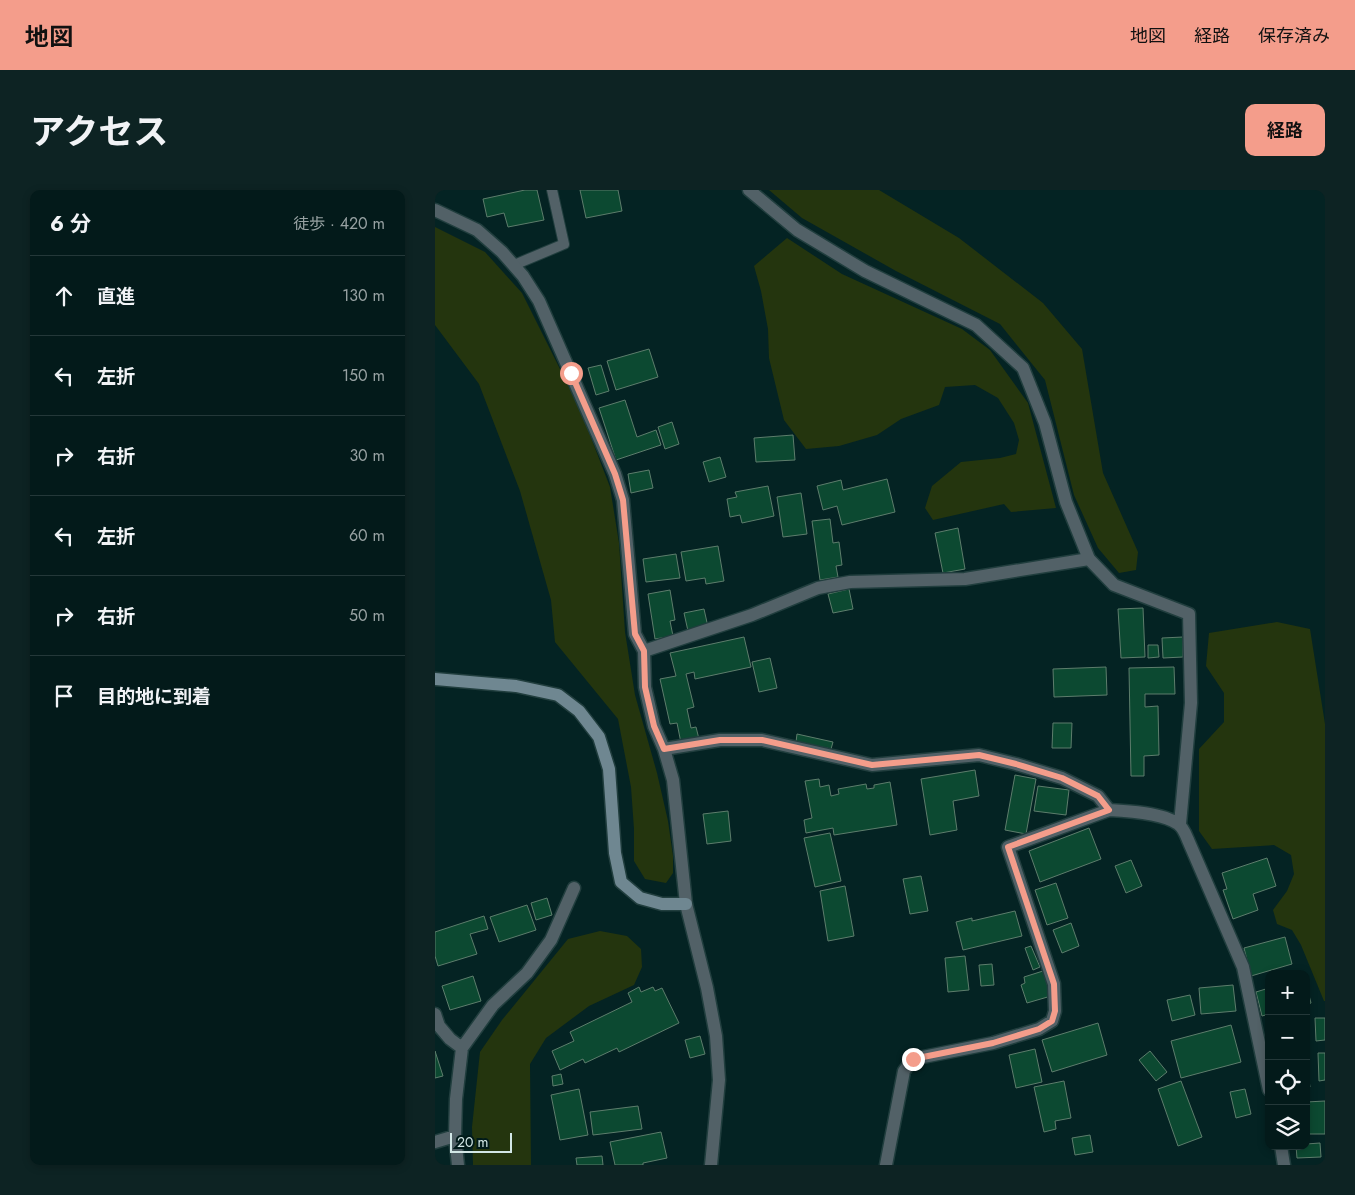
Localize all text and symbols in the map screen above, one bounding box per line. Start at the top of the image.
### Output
text: 地図 [25,19,73,54]
text: 地図 [1130,23,1166,49]
text: 経路 [1194,23,1230,49]
text: 保存済み [1258,23,1330,49]
button: 経路 [1245,104,1325,156]
text: アクセス [30,107,168,157]
text: 6 分 [50,209,91,239]
text: 徒歩 · 420 m [293,212,385,235]
icon: ahead [50,282,78,310]
text: 直進 [97,283,135,310]
text: 130 m [342,284,385,307]
icon: left [50,362,78,390]
route start [560,362,583,385]
text: 左折 [97,363,135,390]
text: 150 m [342,364,385,387]
icon: right [50,442,78,470]
text: 右折 [97,443,135,470]
text: 30 m [349,444,385,467]
icon: left [50,522,78,550]
text: 左折 [97,523,135,550]
text: 60 m [349,524,385,547]
icon: right [50,602,78,630]
text: 右折 [97,603,135,630]
text: 50 m [349,604,385,627]
icon: arrive [50,682,78,710]
text: 目的地に到着 [97,683,211,710]
map controls [1265,970,1310,1150]
button: + [1265,970,1310,1015]
button: − [1265,1015,1310,1060]
route end [902,1048,925,1071]
button: locate [1265,1060,1310,1105]
button: layers [1265,1105,1310,1150]
scale bar [450,1130,513,1153]
text: 20 m [457,1132,489,1152]

